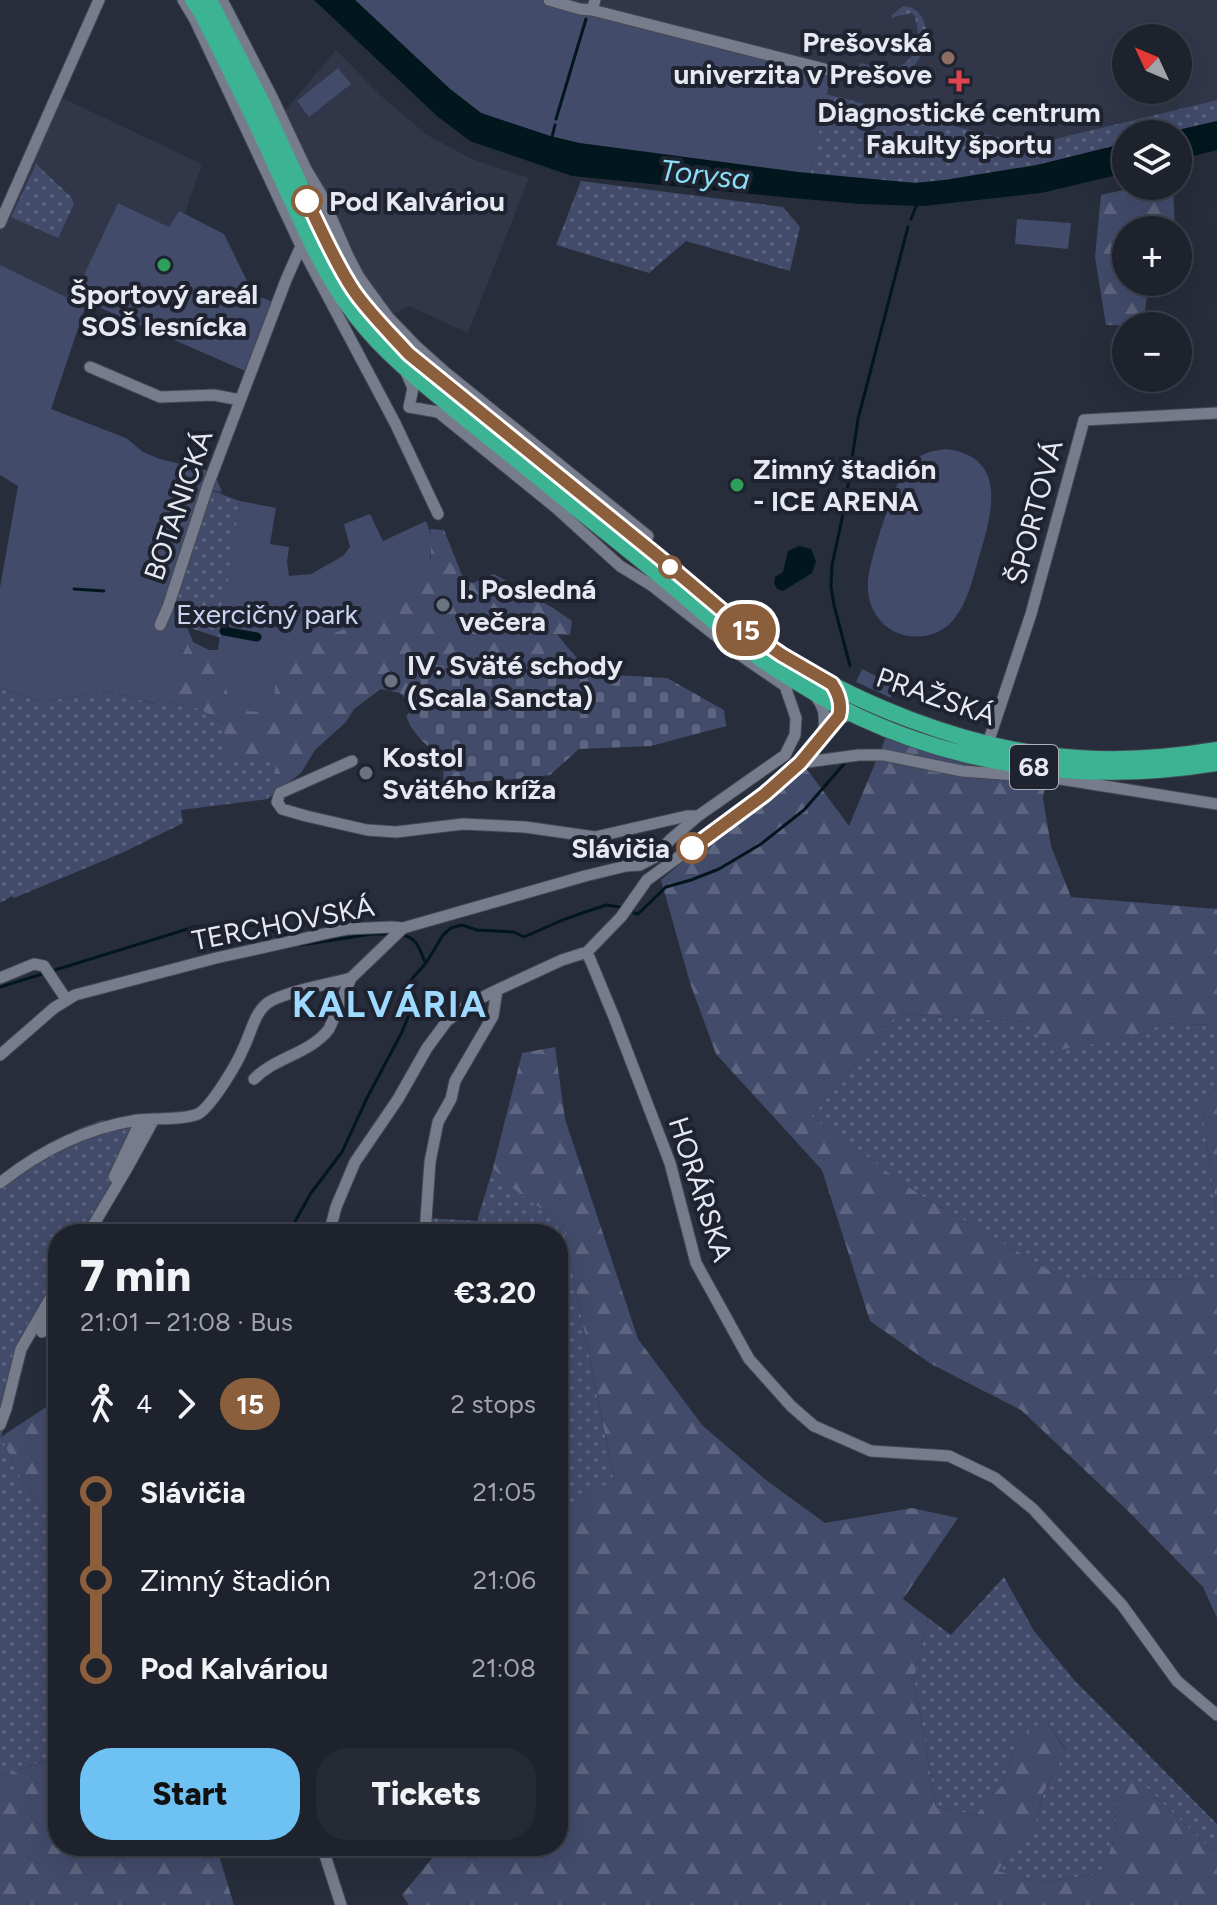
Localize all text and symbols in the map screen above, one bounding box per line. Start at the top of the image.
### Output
north arrow [1112,24,1192,104]
map controls [1112,24,1192,392]
place label: Prešovská univerzita v Prešove [673,25,932,91]
marker: Prešovská univerzita v Prešove [939,49,957,67]
marker: Diagnostické centrum Fakulty športu [948,70,970,92]
place label: Diagnostické centrum Fakulty športu [817,95,1101,161]
button: layers [1112,120,1192,200]
water label: Torysa [658,151,752,198]
place label: Pod Kalváriou [329,184,505,218]
marker: Pod Kalváriou [292,186,322,216]
button: + [1112,216,1192,296]
marker: Športový areál SOŠ lesnícka [155,256,173,274]
place label: Športový areál SOŠ lesnícka [70,277,258,343]
button: − [1112,312,1192,392]
street label: BOTANICKÁ [136,425,220,585]
street label: ŠPORTOVÁ [998,436,1070,588]
place label: Zimný štadión - ICE ARENA [753,452,936,518]
marker: Zimný štadión - ICE ARENA [728,476,746,494]
unlabelled marker [659,556,681,578]
place label: I. Posledná večera [459,572,596,638]
marker: I. Posledná večera [434,596,452,614]
park label: Exercičný park [176,597,359,631]
line badge: 15 [710,604,782,656]
text: 15 [732,613,760,647]
place label: IV. Sväté schody (Scala Sancta) [407,648,624,714]
street label: PRAŽSKÁ [872,660,1000,732]
marker: IV. Sväté schody (Scala Sancta) [382,672,400,690]
place label: Kostol Svätého kríža [382,740,556,806]
road number: 68 [1010,745,1058,789]
marker: Kostol Svätého kríža [357,764,375,782]
place label: Slávičia [571,831,670,865]
marker: Slávičia [677,833,707,863]
street label: TERCHOVSKÁ [189,889,377,957]
district label: KALVÁRIA [292,983,488,1026]
street label: HORÁRSKA [662,1112,740,1266]
text: 7 min [80,1249,191,1302]
text: €3.20 [454,1274,536,1311]
text: 21:01 – 21:08 · Bus [80,1306,293,1338]
icon: walk [80,1382,124,1426]
icon: forward [164,1382,208,1426]
text: 15 [236,1387,264,1421]
text: 4 [136,1388,152,1420]
text: 2 stops [451,1388,536,1420]
text: Slávičia [140,1474,246,1511]
text: 21:05 [473,1476,536,1508]
text: Zimný štadión [140,1562,331,1599]
text: 21:06 [473,1564,536,1596]
text: Pod Kalváriou [140,1650,328,1687]
text: 21:08 [472,1652,536,1684]
button: Start [80,1748,300,1840]
button: Tickets [316,1748,536,1840]

